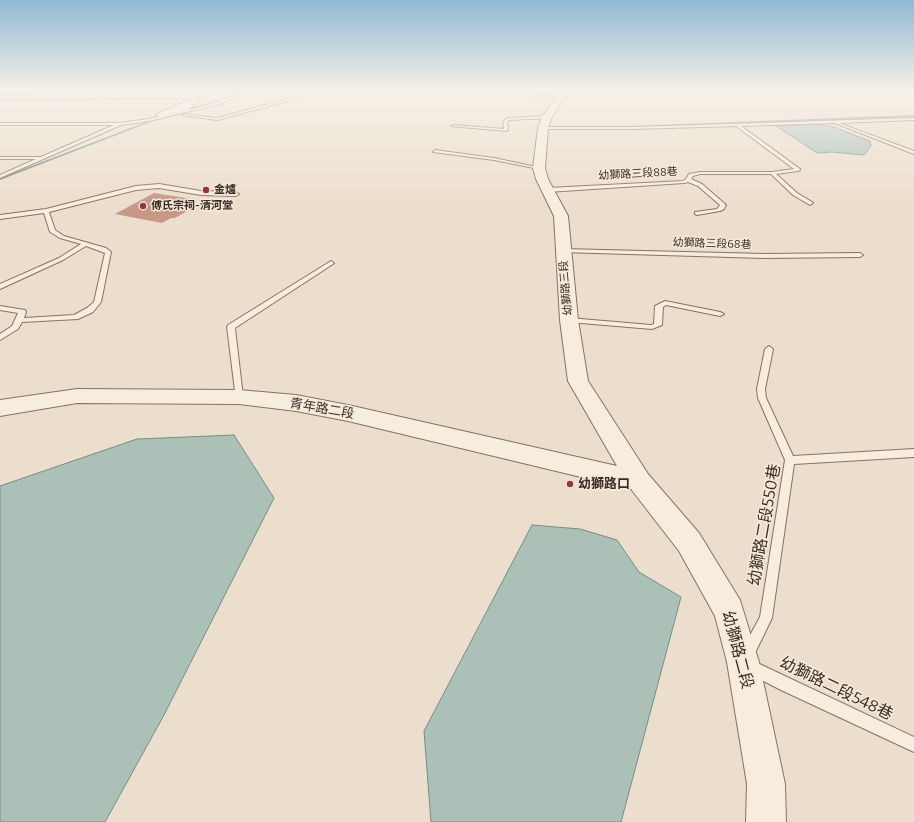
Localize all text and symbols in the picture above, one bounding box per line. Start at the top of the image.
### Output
street label: 幼獅路三段88巷 [598,165,678,183]
place label: 金爐 [214,183,236,197]
marker: 金爐 [201,185,211,195]
place label: 傅氏宗祠-清河堂 [151,199,233,213]
marker: 傅氏宗祠-清河堂 [138,201,148,211]
street label: 幼獅路三段68巷 [672,236,752,252]
street label: 幼獅路三段 [557,260,575,316]
street label: 青年路二段 [289,396,355,422]
street label: 幼獅路二段550巷 [745,463,785,587]
place label: 幼獅路口 [578,476,630,492]
marker: 幼獅路口 [565,479,575,489]
street label: 幼獅路二段 [717,609,757,691]
street label: 幼獅路二段548巷 [776,653,896,725]

